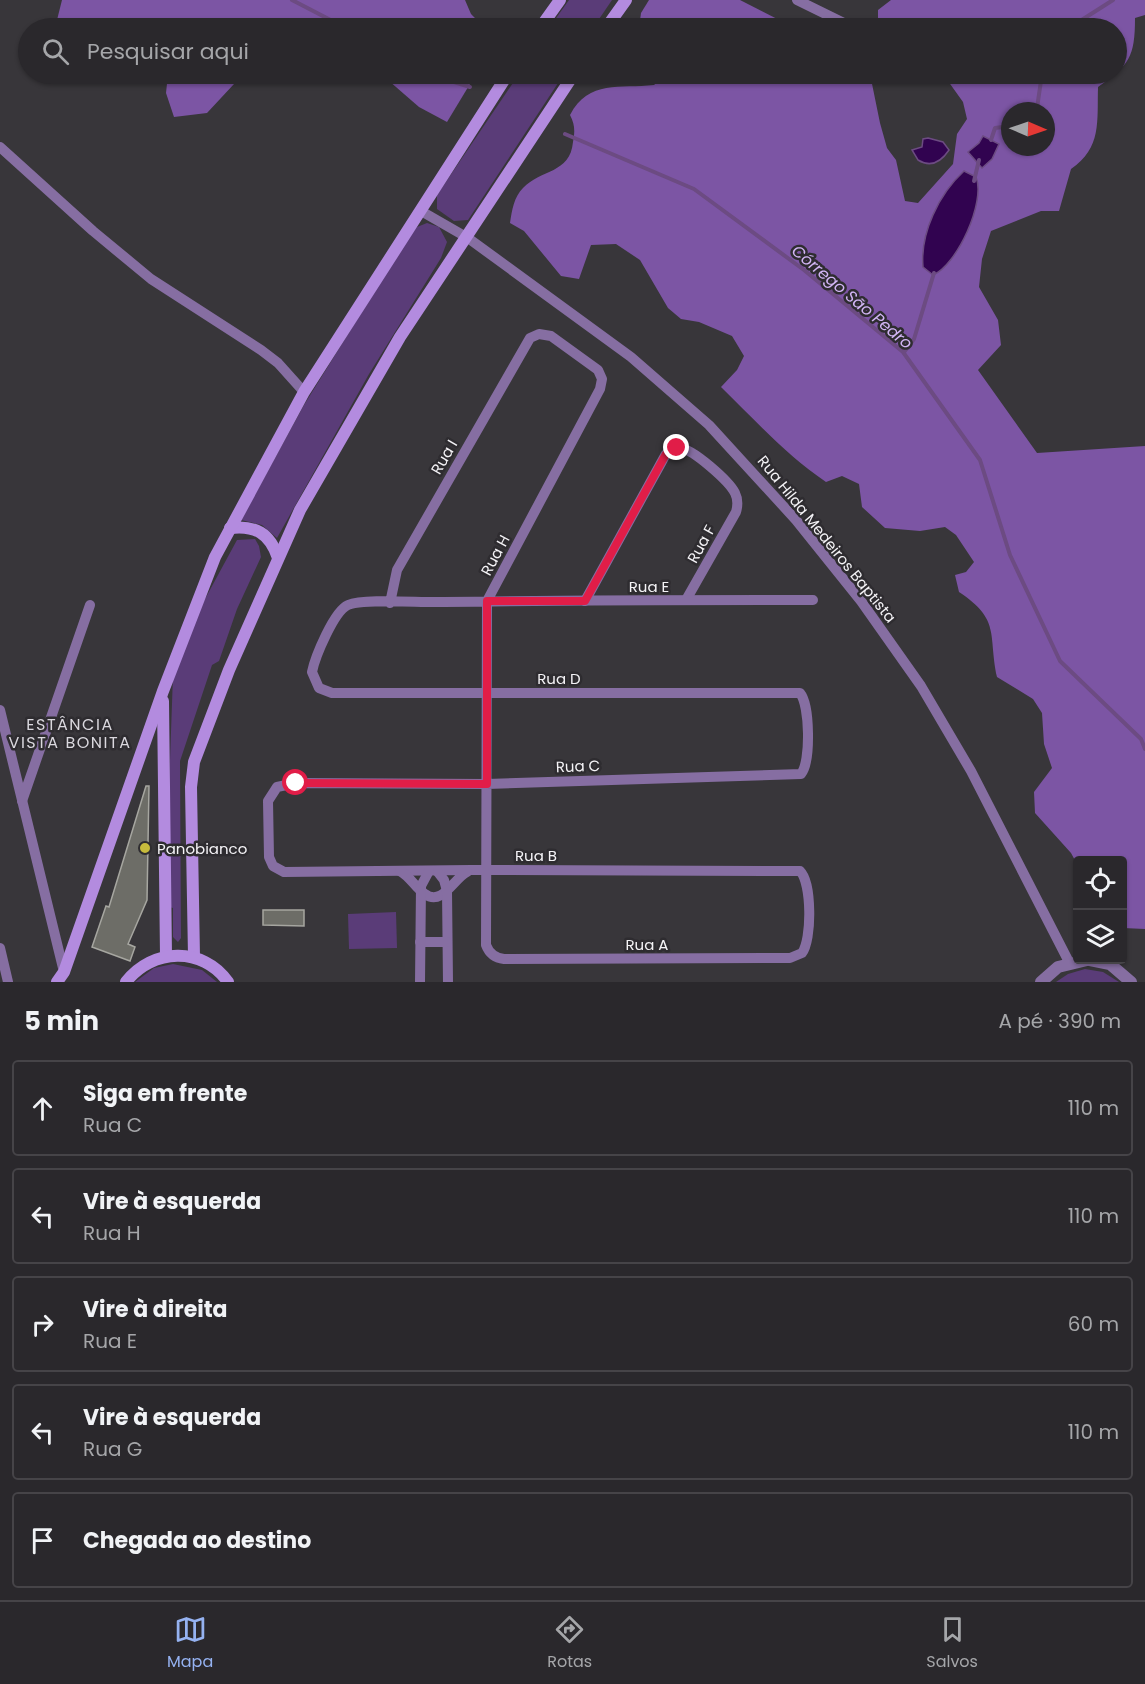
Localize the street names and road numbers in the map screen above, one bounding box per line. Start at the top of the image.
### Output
street label: Rua I [426,436,462,478]
street label: Rua Hilda Medeiros Baptista [753,451,901,627]
street label: Rua F [682,521,720,567]
street label: Rua H [476,531,514,579]
street label: Rua E [629,576,669,597]
street label: Rua D [537,668,581,689]
street label: Rua C [555,755,601,777]
street label: Rua B [515,845,557,866]
street label: Rua A [626,934,668,955]

